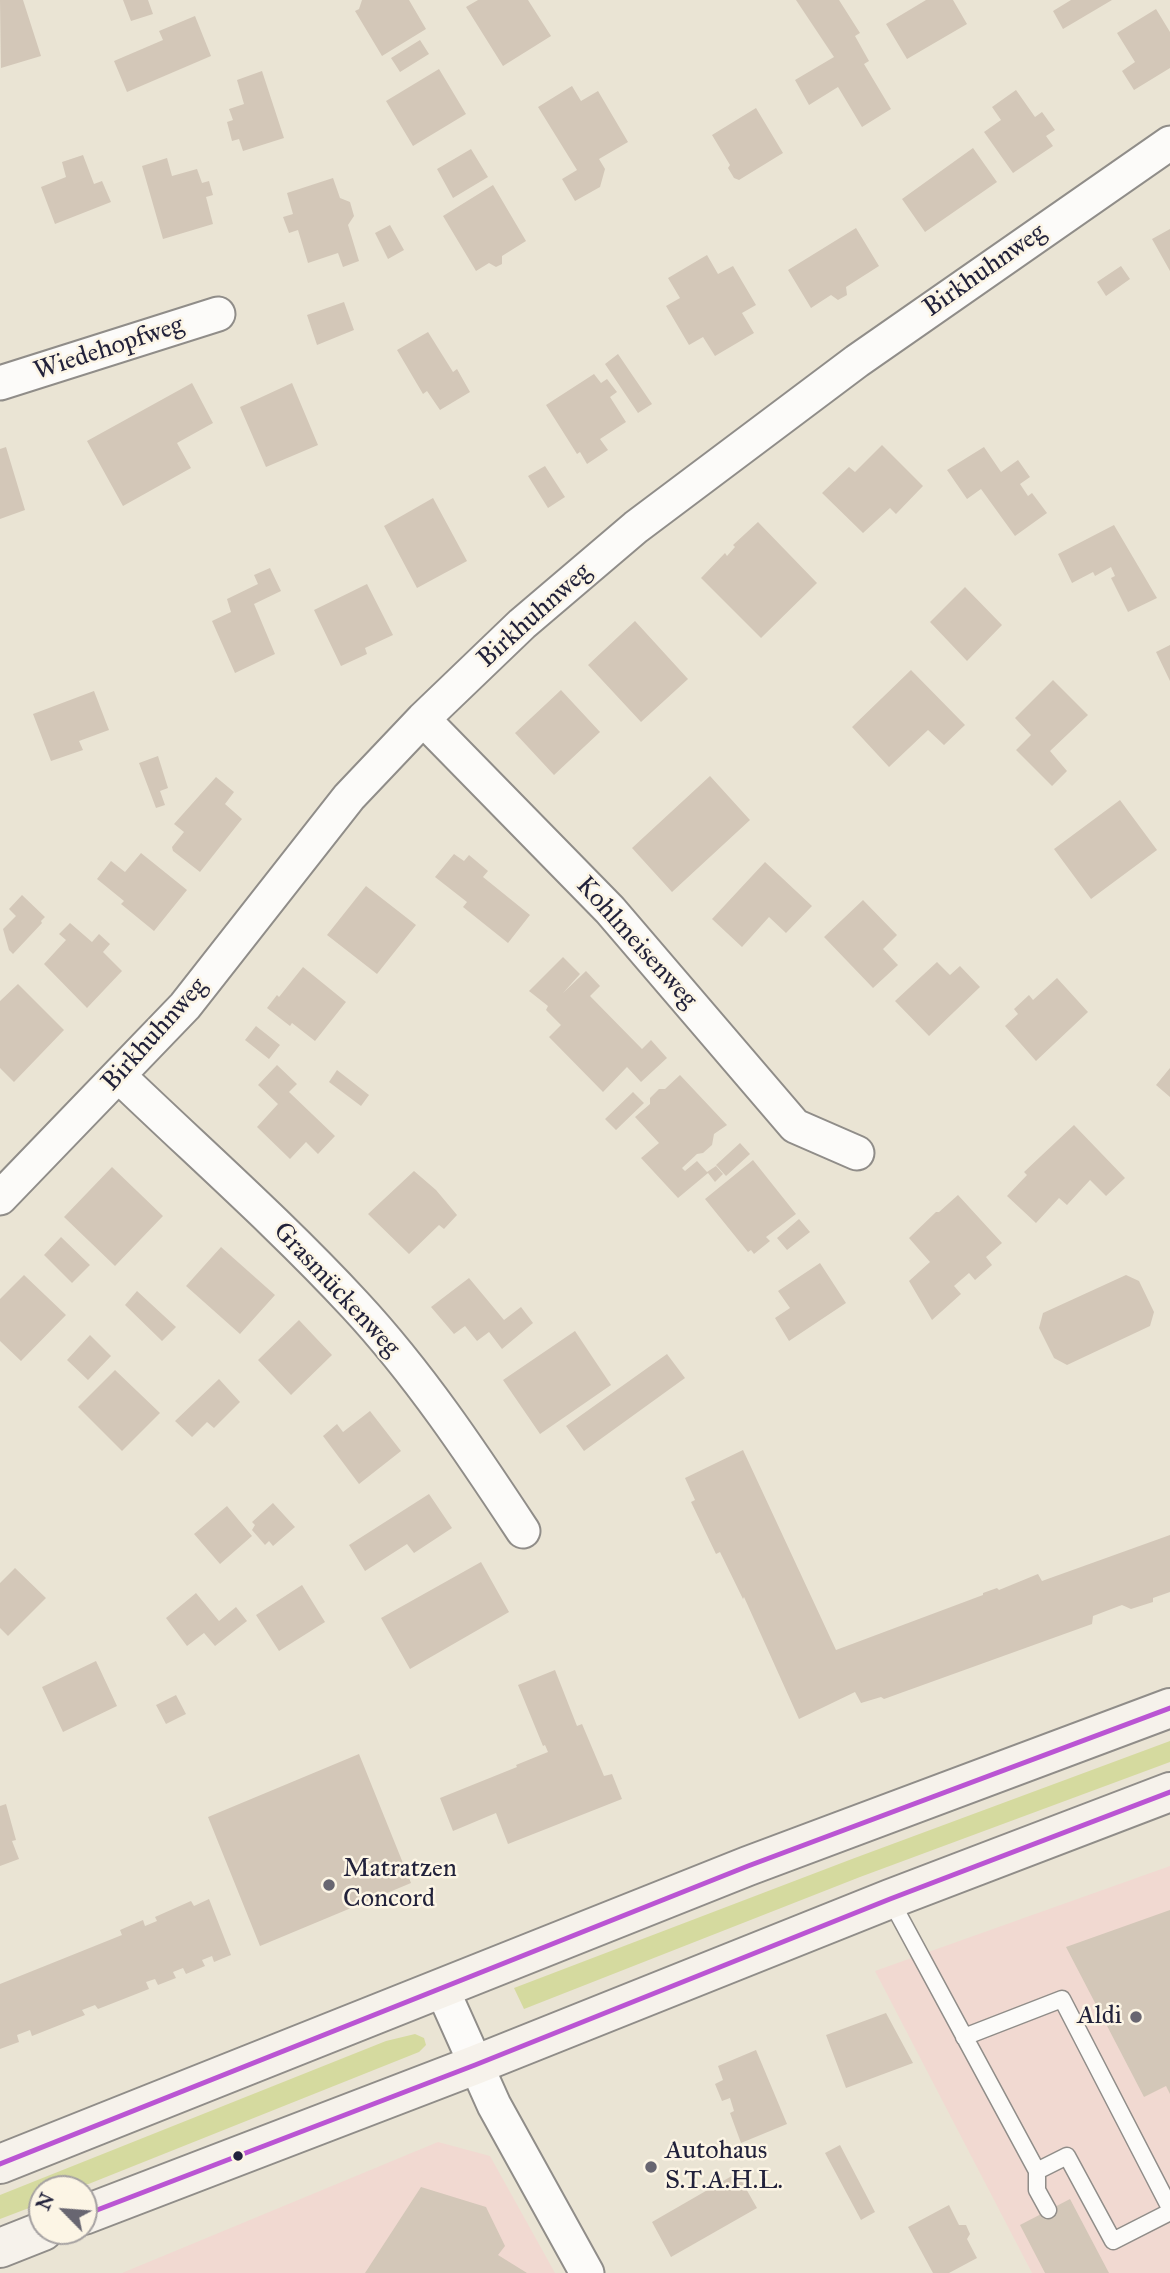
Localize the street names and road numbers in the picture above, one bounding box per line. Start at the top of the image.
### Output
street label: Birkhuhnweg [918,217,1052,325]
street label: Wiedehopfweg [30,310,188,388]
street label: Birkhuhnweg [472,557,598,675]
street label: Kohlmeisenweg [569,871,703,1015]
street label: Birkhuhnweg [96,972,214,1098]
street label: Grasmückenweg [266,1216,406,1364]

